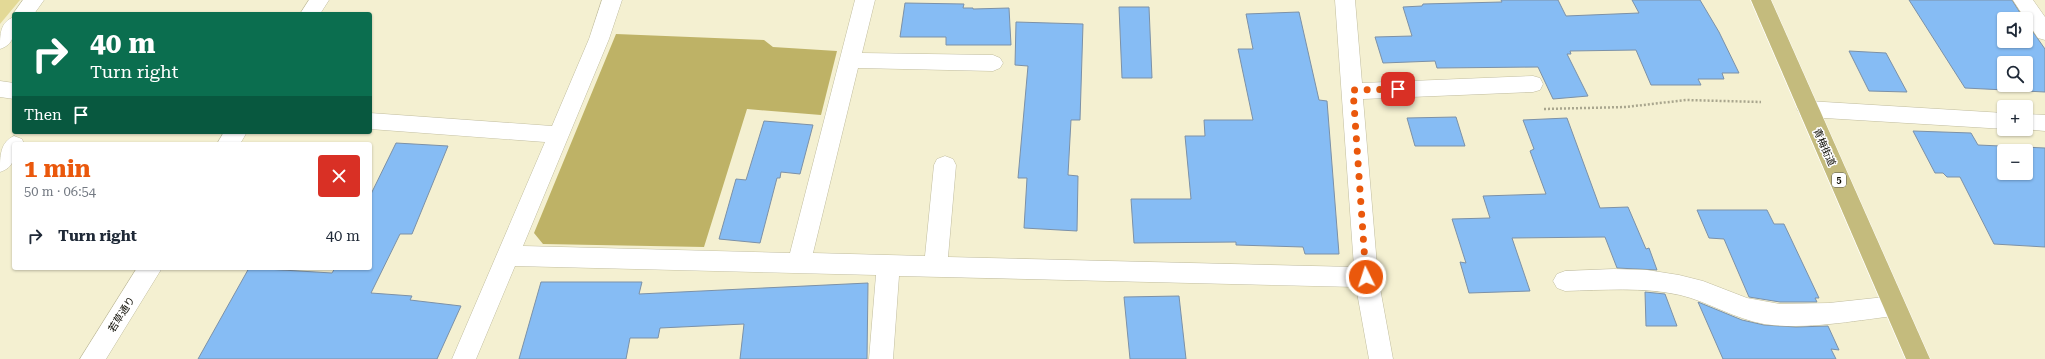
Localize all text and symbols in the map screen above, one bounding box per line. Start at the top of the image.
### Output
map controls [1997,12,2033,180]
button: sound [1997,12,2033,48]
text: 40 m [90,27,155,60]
icon: right [24,28,76,80]
button: search [1997,56,2033,92]
text: Turn right [90,61,178,82]
pin [1381,72,1415,106]
icon: arrive [1387,78,1409,100]
button: + [1997,100,2033,136]
icon: arrive [70,104,92,126]
text: Then [24,106,62,124]
street label: 青梅街道 [1811,127,1838,168]
button: − [1997,144,2033,180]
text: 1 min [24,155,91,183]
button: close [318,155,360,197]
road number: 5 [1832,173,1846,187]
text: 50 m · 06:54 [24,184,96,199]
icon: right [24,225,46,247]
text: Turn right [58,227,137,245]
text: 40 m [326,227,360,245]
position arrow [1345,256,1387,298]
street label: 若草通り [106,294,137,334]

